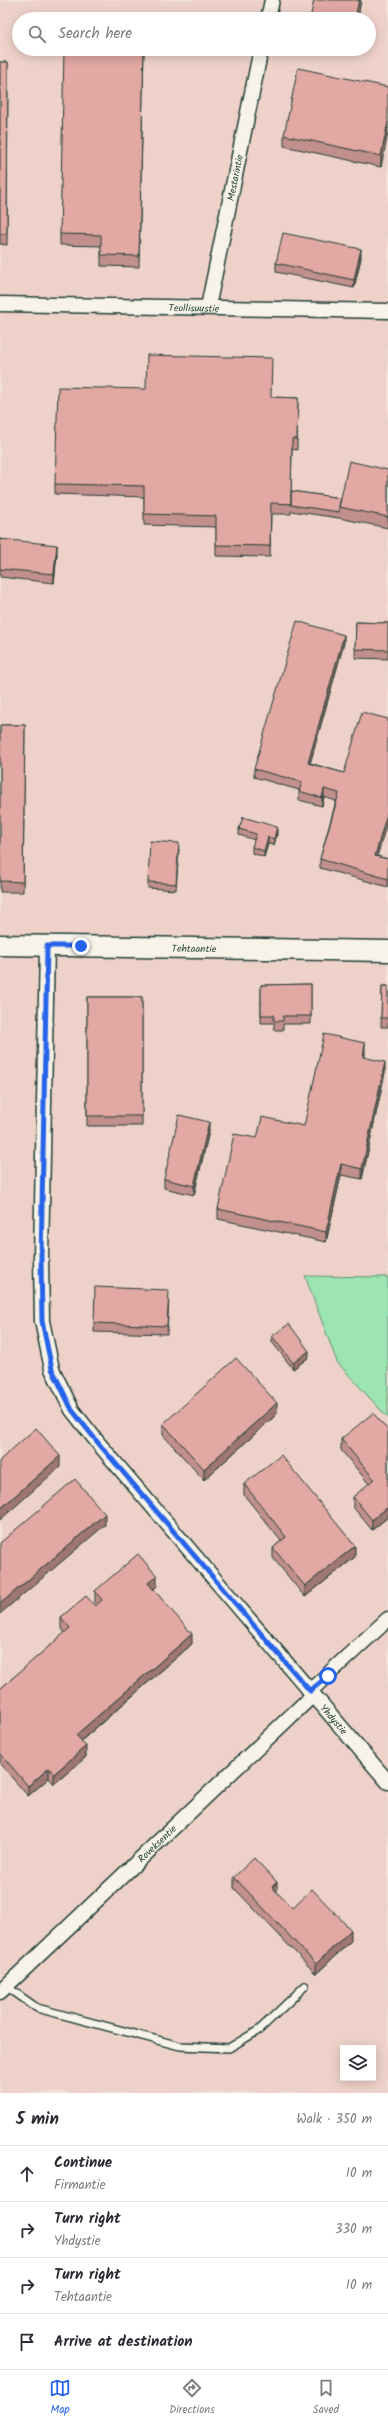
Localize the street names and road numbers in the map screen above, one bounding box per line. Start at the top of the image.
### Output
street label: Mestarintie [223,153,248,203]
street label: Teollisuustie [169,300,220,317]
street label: Tehtaantie [172,941,217,957]
street label: Yhdystie [316,1701,351,1739]
street label: Roveksentie [134,1821,181,1867]

